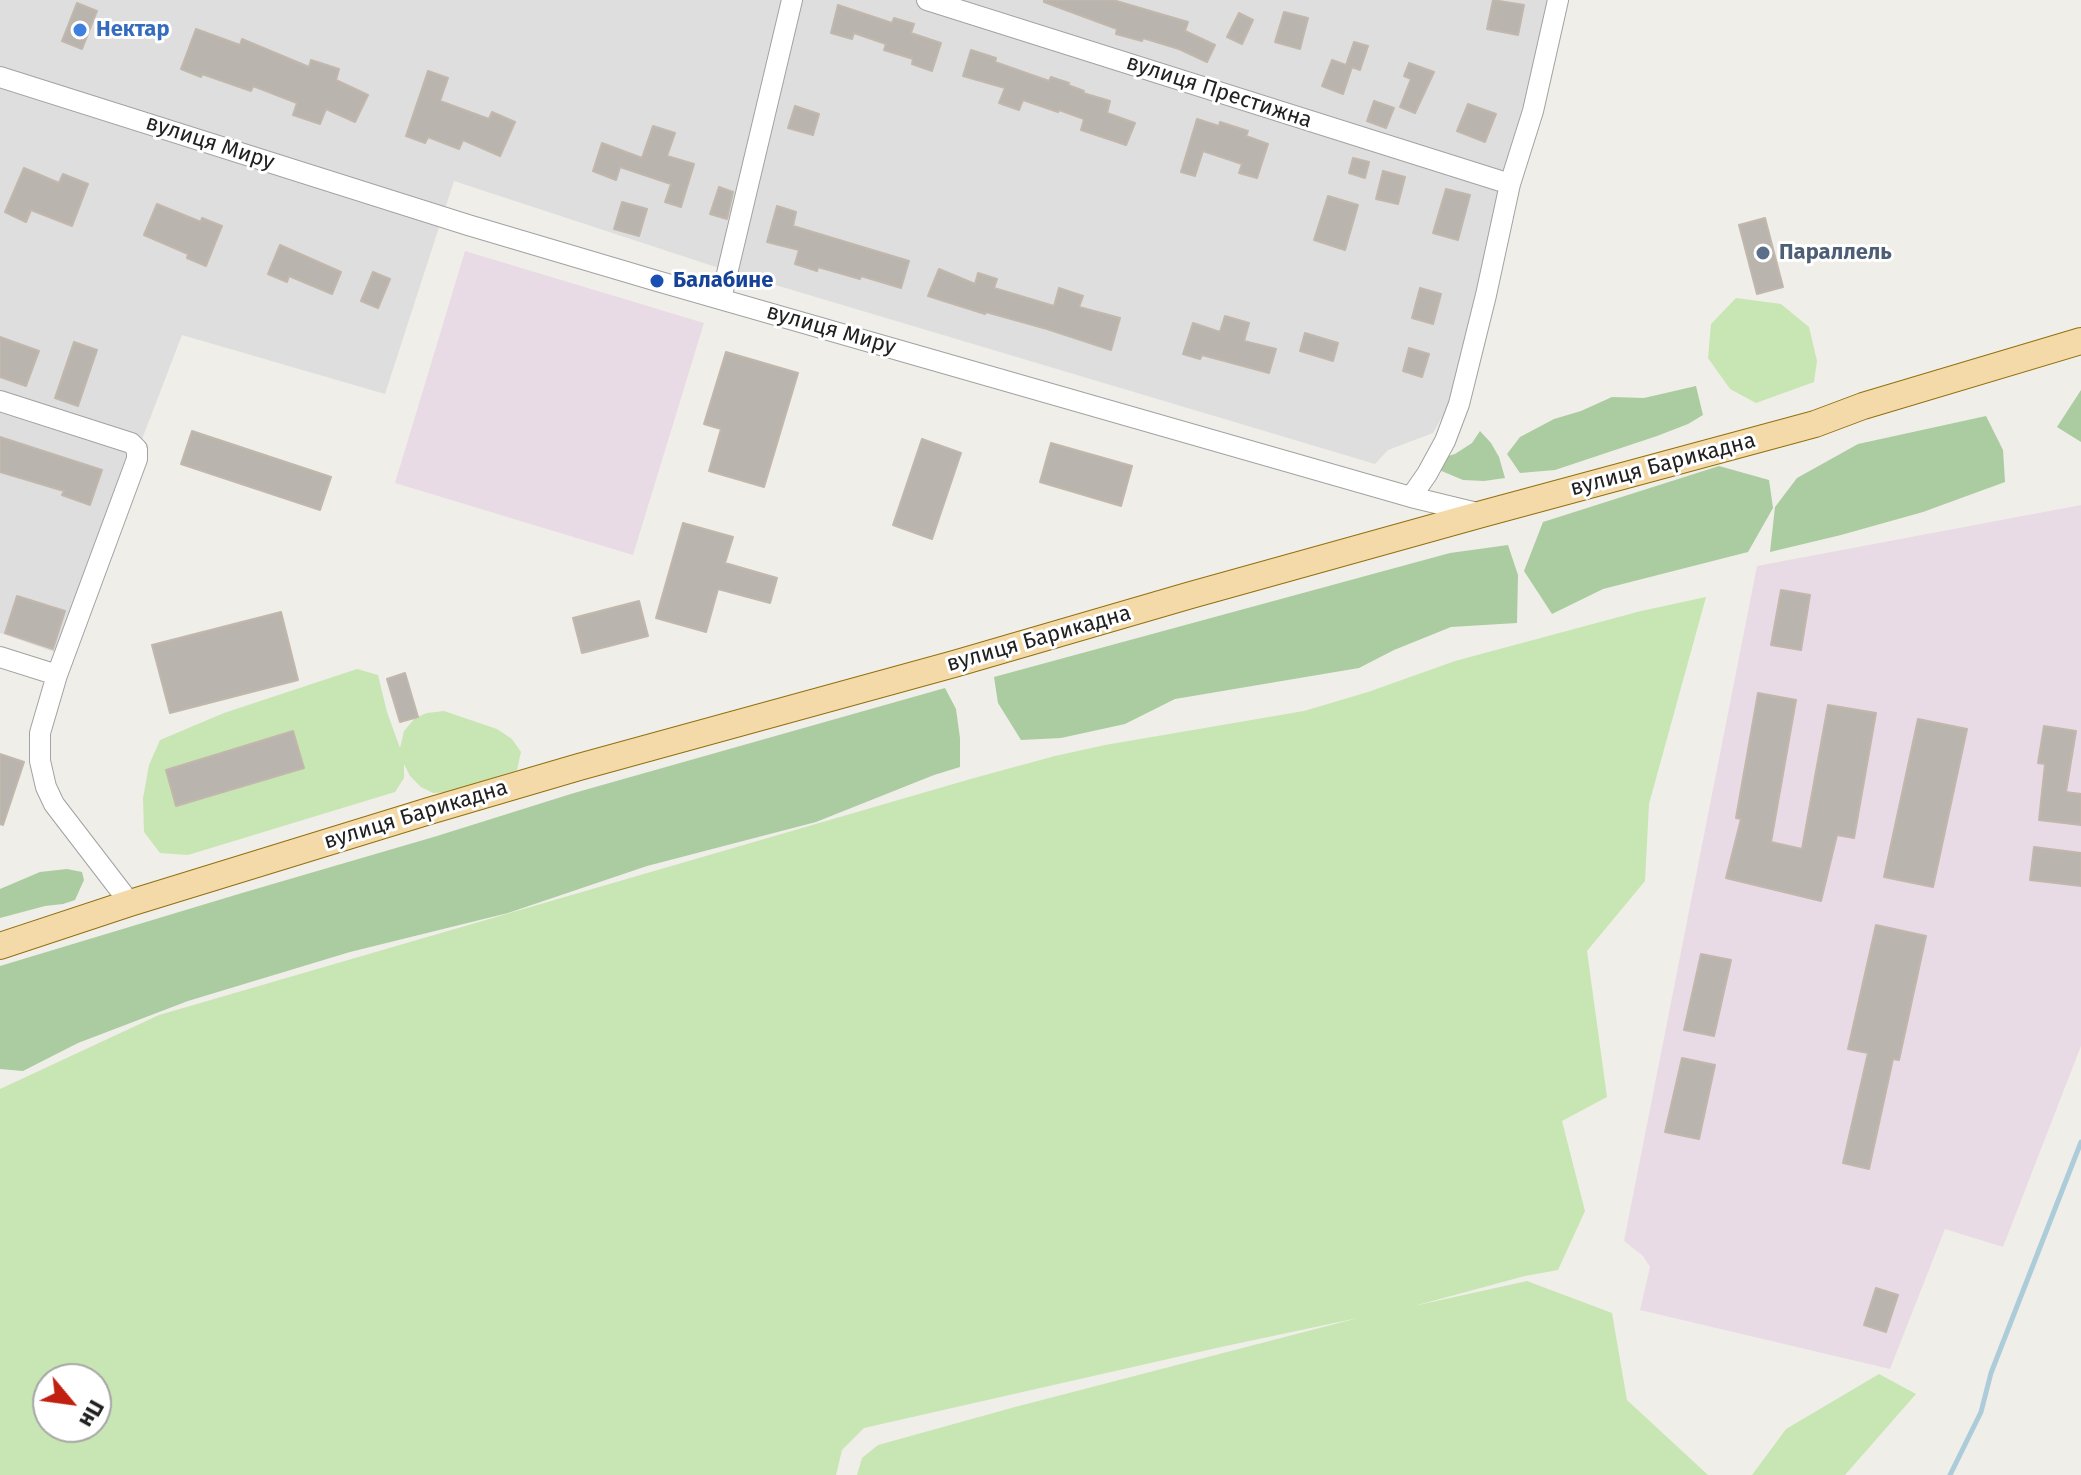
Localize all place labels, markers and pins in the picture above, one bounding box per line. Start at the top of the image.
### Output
place label: Нектар [96,17,170,43]
marker: Нектар [71,21,89,39]
place label: Параллель [1779,240,1892,266]
marker: Параллель [1754,244,1772,262]
place label: Балабине [673,268,773,294]
marker: Балабине [648,272,666,290]

